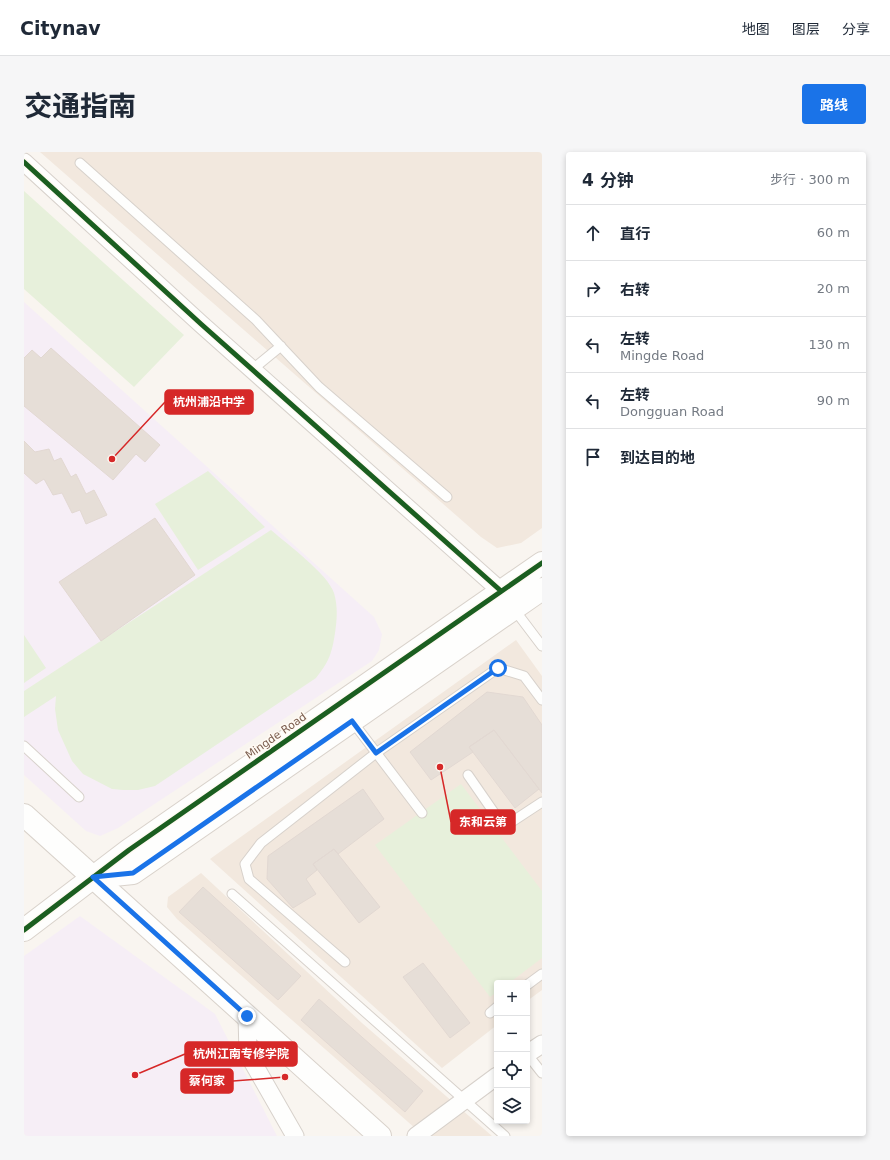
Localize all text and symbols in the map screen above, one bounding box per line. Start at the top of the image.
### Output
text: Citynav [20,17,101,39]
text: 地图 [742,21,770,37]
text: 图层 [792,21,820,37]
text: 分享 [842,21,870,37]
button: 路线 [802,84,866,124]
text: 交通指南 [24,90,136,123]
text: 4 分钟 [582,170,634,190]
text: 步行 · 300 m [770,172,850,187]
icon: ahead [582,222,604,244]
text: 直行 [620,225,650,243]
text: 60 m [817,225,850,240]
icon: right [582,278,604,300]
text: 右转 [620,281,650,299]
text: 20 m [817,281,850,296]
text: 左转 [620,330,650,348]
icon: left [582,334,604,356]
text: 130 m [808,337,850,352]
text: Mingde Road [620,348,704,363]
text: 左转 [620,386,650,404]
callout: 杭州浦沿中学 [165,390,253,414]
icon: left [582,390,604,412]
text: 90 m [817,393,850,408]
text: 杭州浦沿中学 [173,395,245,409]
text: Dongguan Road [620,404,724,419]
icon: arrive [582,446,604,468]
text: 到达目的地 [620,449,695,467]
route start [489,659,507,677]
street label: Mingde Road [243,710,309,762]
callout: 东和云第 [451,810,515,834]
text: 东和云第 [459,815,507,829]
map controls [494,980,530,1124]
button: + [494,980,530,1016]
route end [238,1007,256,1025]
button: − [494,1016,530,1052]
callout: 杭州江南专修学院 [185,1042,297,1066]
text: 杭州江南专修学院 [193,1047,289,1061]
button: locate [494,1052,530,1088]
callout: 蔡何家 [181,1069,233,1093]
text: 蔡何家 [189,1074,225,1088]
button: layers [494,1088,530,1124]

